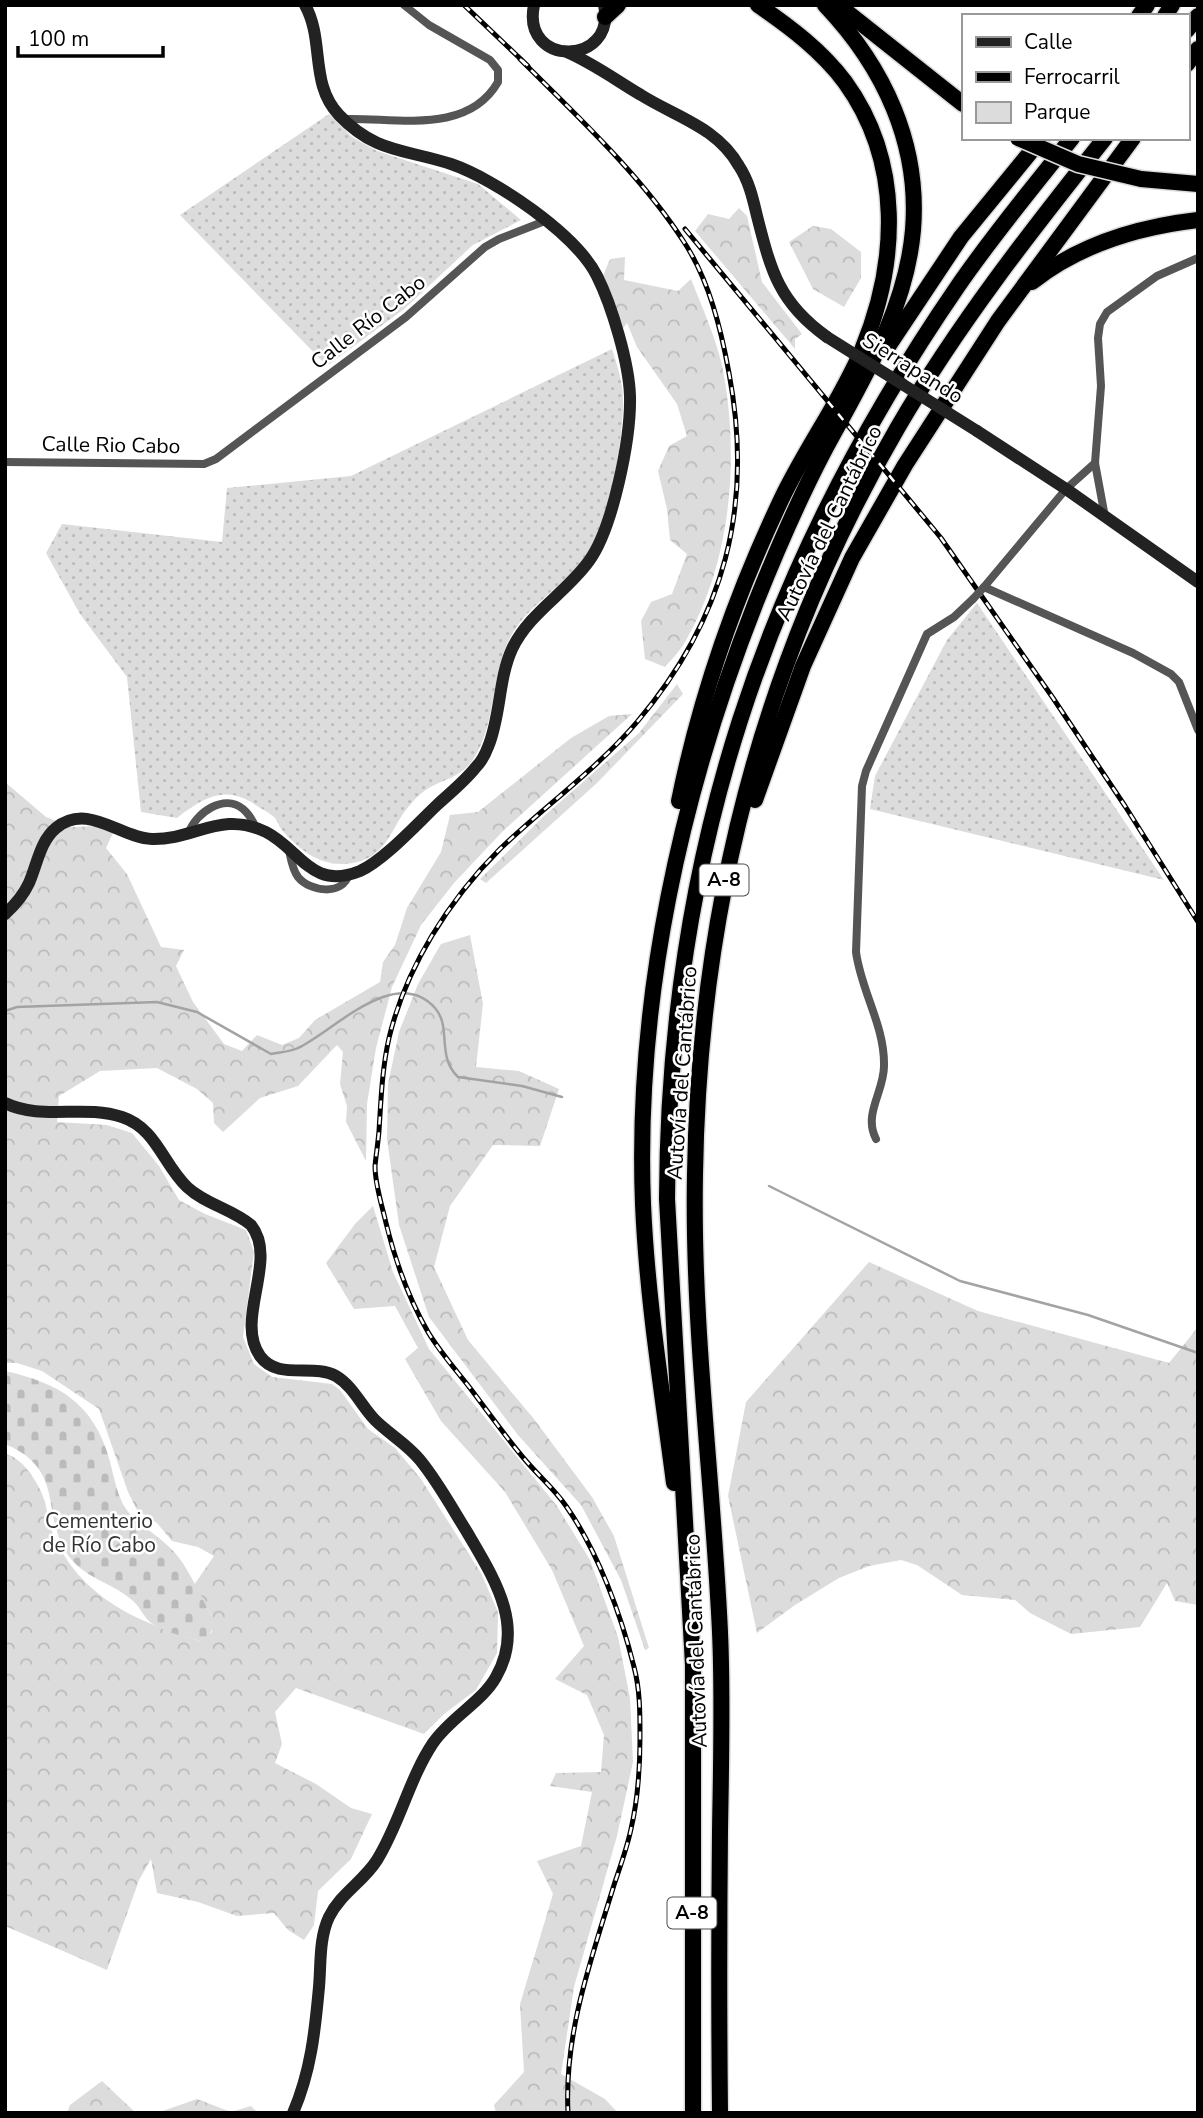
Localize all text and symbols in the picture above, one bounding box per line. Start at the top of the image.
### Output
scale bar [18,14,163,58]
legend [962,14,1189,140]
text: 100 m [28,25,89,53]
text: Calle [1024,28,1072,56]
text: Ferrocarril [1024,63,1121,91]
text: Parque [1024,98,1091,126]
street label: Calle Río Cabo [305,268,431,376]
street label: Sierrapando [857,326,969,410]
street label: Autovía del Cantábrico [769,421,889,625]
street label: Calle Rio Cabo [41,430,181,460]
road number: A-8 [700,864,748,895]
street label: Autovía del Cantábrico [661,965,703,1181]
park label: Cementerio de Río Cabo [42,1507,156,1559]
street label: Autovía del Cantábrico [678,1533,714,1749]
road number: A-8 [668,1898,716,1928]

